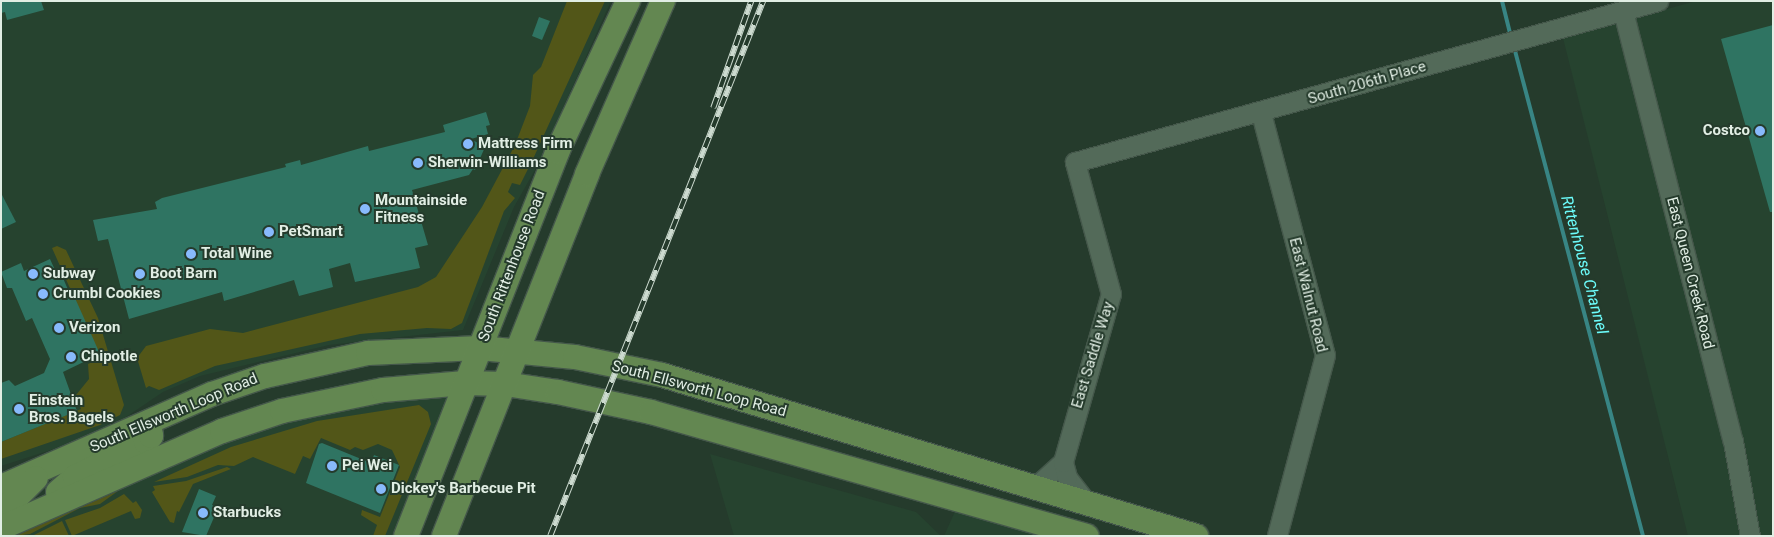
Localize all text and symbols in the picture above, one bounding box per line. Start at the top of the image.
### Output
street label: South 206th Place [1306,58,1428,108]
place label: Costco [1703,122,1750,140]
marker: Costco [1754,125,1766,137]
place label: Mattress Firm [478,135,573,153]
marker: Mattress Firm [462,138,474,150]
place label: Sherwin-Williams [428,154,546,172]
marker: Sherwin-Williams [412,157,424,169]
street label: South Rittenhouse Road [475,188,549,344]
place label: Mountainside Fitness [375,191,467,226]
water label: Rittenhouse Channel [1556,194,1612,336]
street label: East Queen Creek Road [1662,195,1718,351]
marker: Mountainside Fitness [359,203,371,215]
place label: PetSmart [279,223,343,241]
marker: PetSmart [263,226,275,238]
street label: East Walnut Road [1285,236,1331,354]
place label: Total Wine [201,245,272,263]
marker: Total Wine [185,248,197,260]
place label: Subway [43,265,96,283]
place label: Boot Barn [150,265,217,283]
marker: Subway [27,268,39,280]
marker: Boot Barn [134,268,146,280]
place label: Crumbl Cookies [53,285,160,303]
marker: Crumbl Cookies [37,288,49,300]
street label: East Saddle Way [1068,299,1118,411]
place label: Verizon [69,319,120,337]
marker: Verizon [53,322,65,334]
place label: Chipotle [81,348,137,366]
marker: Chipotle [65,351,77,363]
street label: South Ellsworth Loop Road [610,357,788,421]
street label: South Ellsworth Loop Road [88,370,260,456]
place label: Einstein Bros. Bagels [29,391,114,426]
marker: Einstein Bros. Bagels [13,403,25,415]
place label: Pei Wei [342,457,392,475]
marker: Pei Wei [326,460,338,472]
place label: Dickey's Barbecue Pit [391,480,536,498]
marker: Dickey's Barbecue Pit [375,483,387,495]
place label: Starbucks [213,504,281,522]
marker: Starbucks [197,507,209,519]

